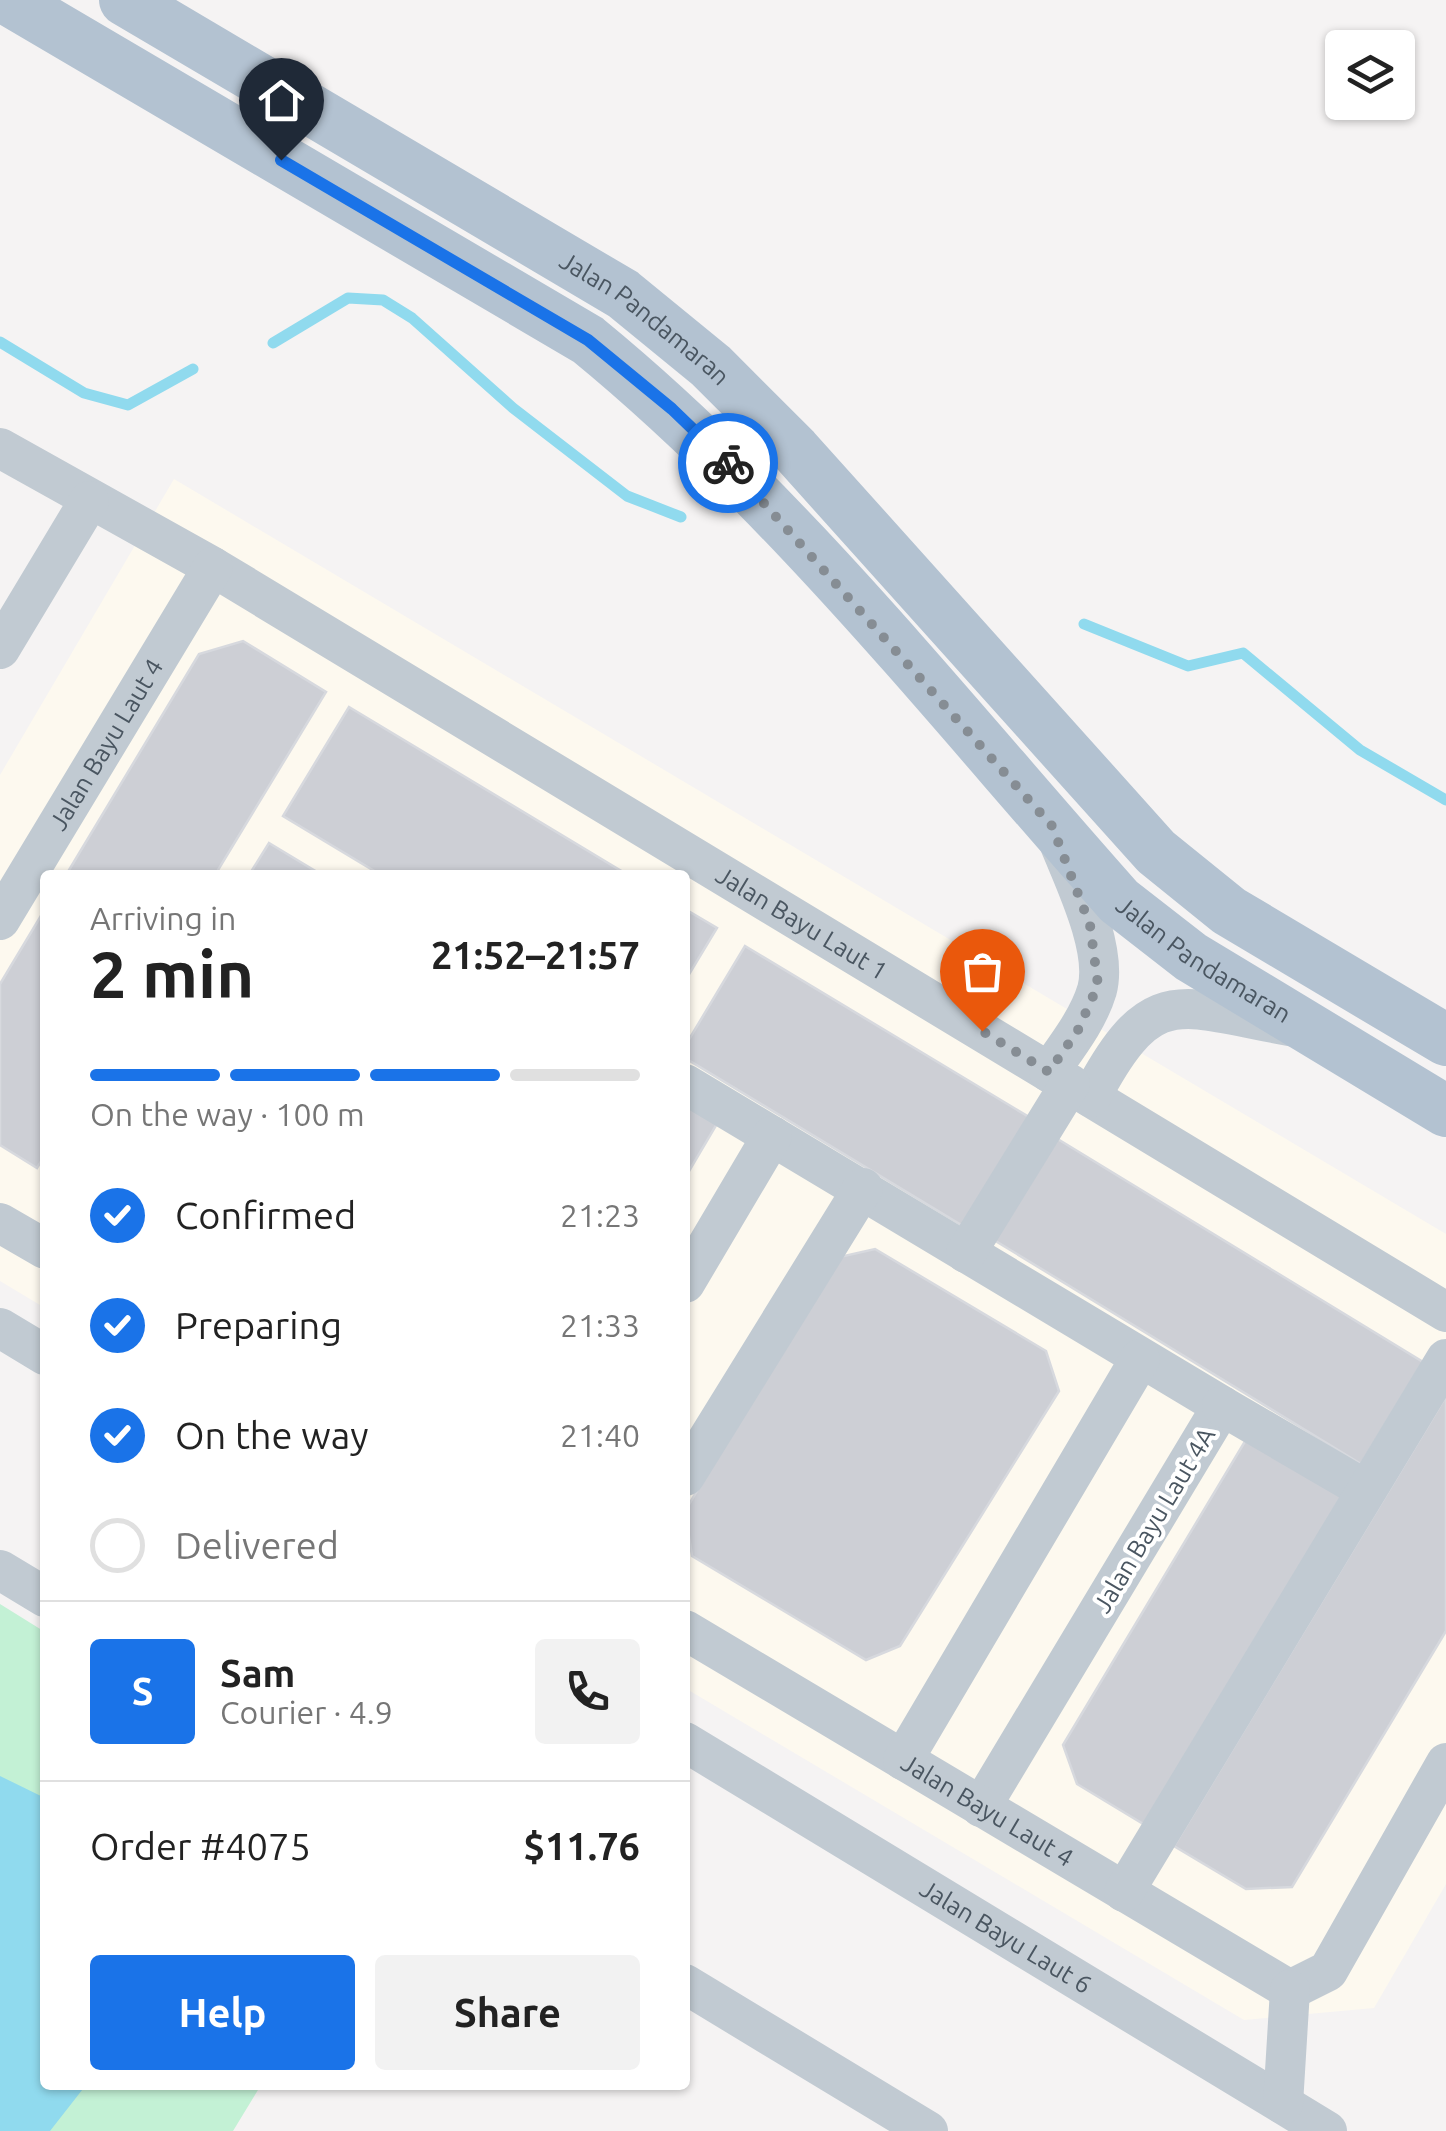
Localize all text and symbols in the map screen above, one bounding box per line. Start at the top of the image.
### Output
map controls [1325,30,1415,120]
button: layers [1325,30,1415,120]
pin [239,58,324,161]
icon: home [254,73,309,128]
street label: Jalan Pandamaran [555,246,735,390]
courier [678,413,778,513]
icon: bike [701,436,756,491]
street label: Jalan Bayu Laut 4 [44,654,168,835]
street label: Jalan Bayu Laut 1 [711,860,893,985]
street label: Jalan Pandamaran [1111,890,1296,1028]
text: Arriving in [90,900,236,936]
pin [940,929,1025,1032]
text: 21:52–21:57 [431,934,640,976]
text: 2 min [90,937,254,1010]
icon: bag [955,944,1010,999]
text: On the way · 100 m [90,1096,365,1132]
icon: check [90,1188,145,1243]
text: Confirmed [175,1194,356,1236]
text: 21:23 [560,1197,640,1233]
icon: check [90,1298,145,1353]
text: Preparing [175,1304,342,1346]
text: 21:33 [560,1307,640,1343]
icon: check [90,1408,145,1463]
text: On the way [175,1414,368,1456]
text: 21:40 [560,1417,640,1453]
street label: Jalan Bayu Laut 4A [1088,1422,1220,1618]
text: Delivered [175,1524,339,1566]
button: phone [535,1639,640,1744]
text: Sam [220,1652,295,1694]
text: S [132,1670,153,1712]
text: Courier · 4.9 [220,1694,393,1730]
street label: Jalan Bayu Laut 4 [897,1748,1078,1872]
text: Order #4075 [90,1825,311,1867]
text: $11.76 [523,1825,640,1867]
street label: Jalan Bayu Laut 6 [915,1874,1096,1999]
button: Help [90,1955,355,2070]
button: Share [375,1955,640,2070]

